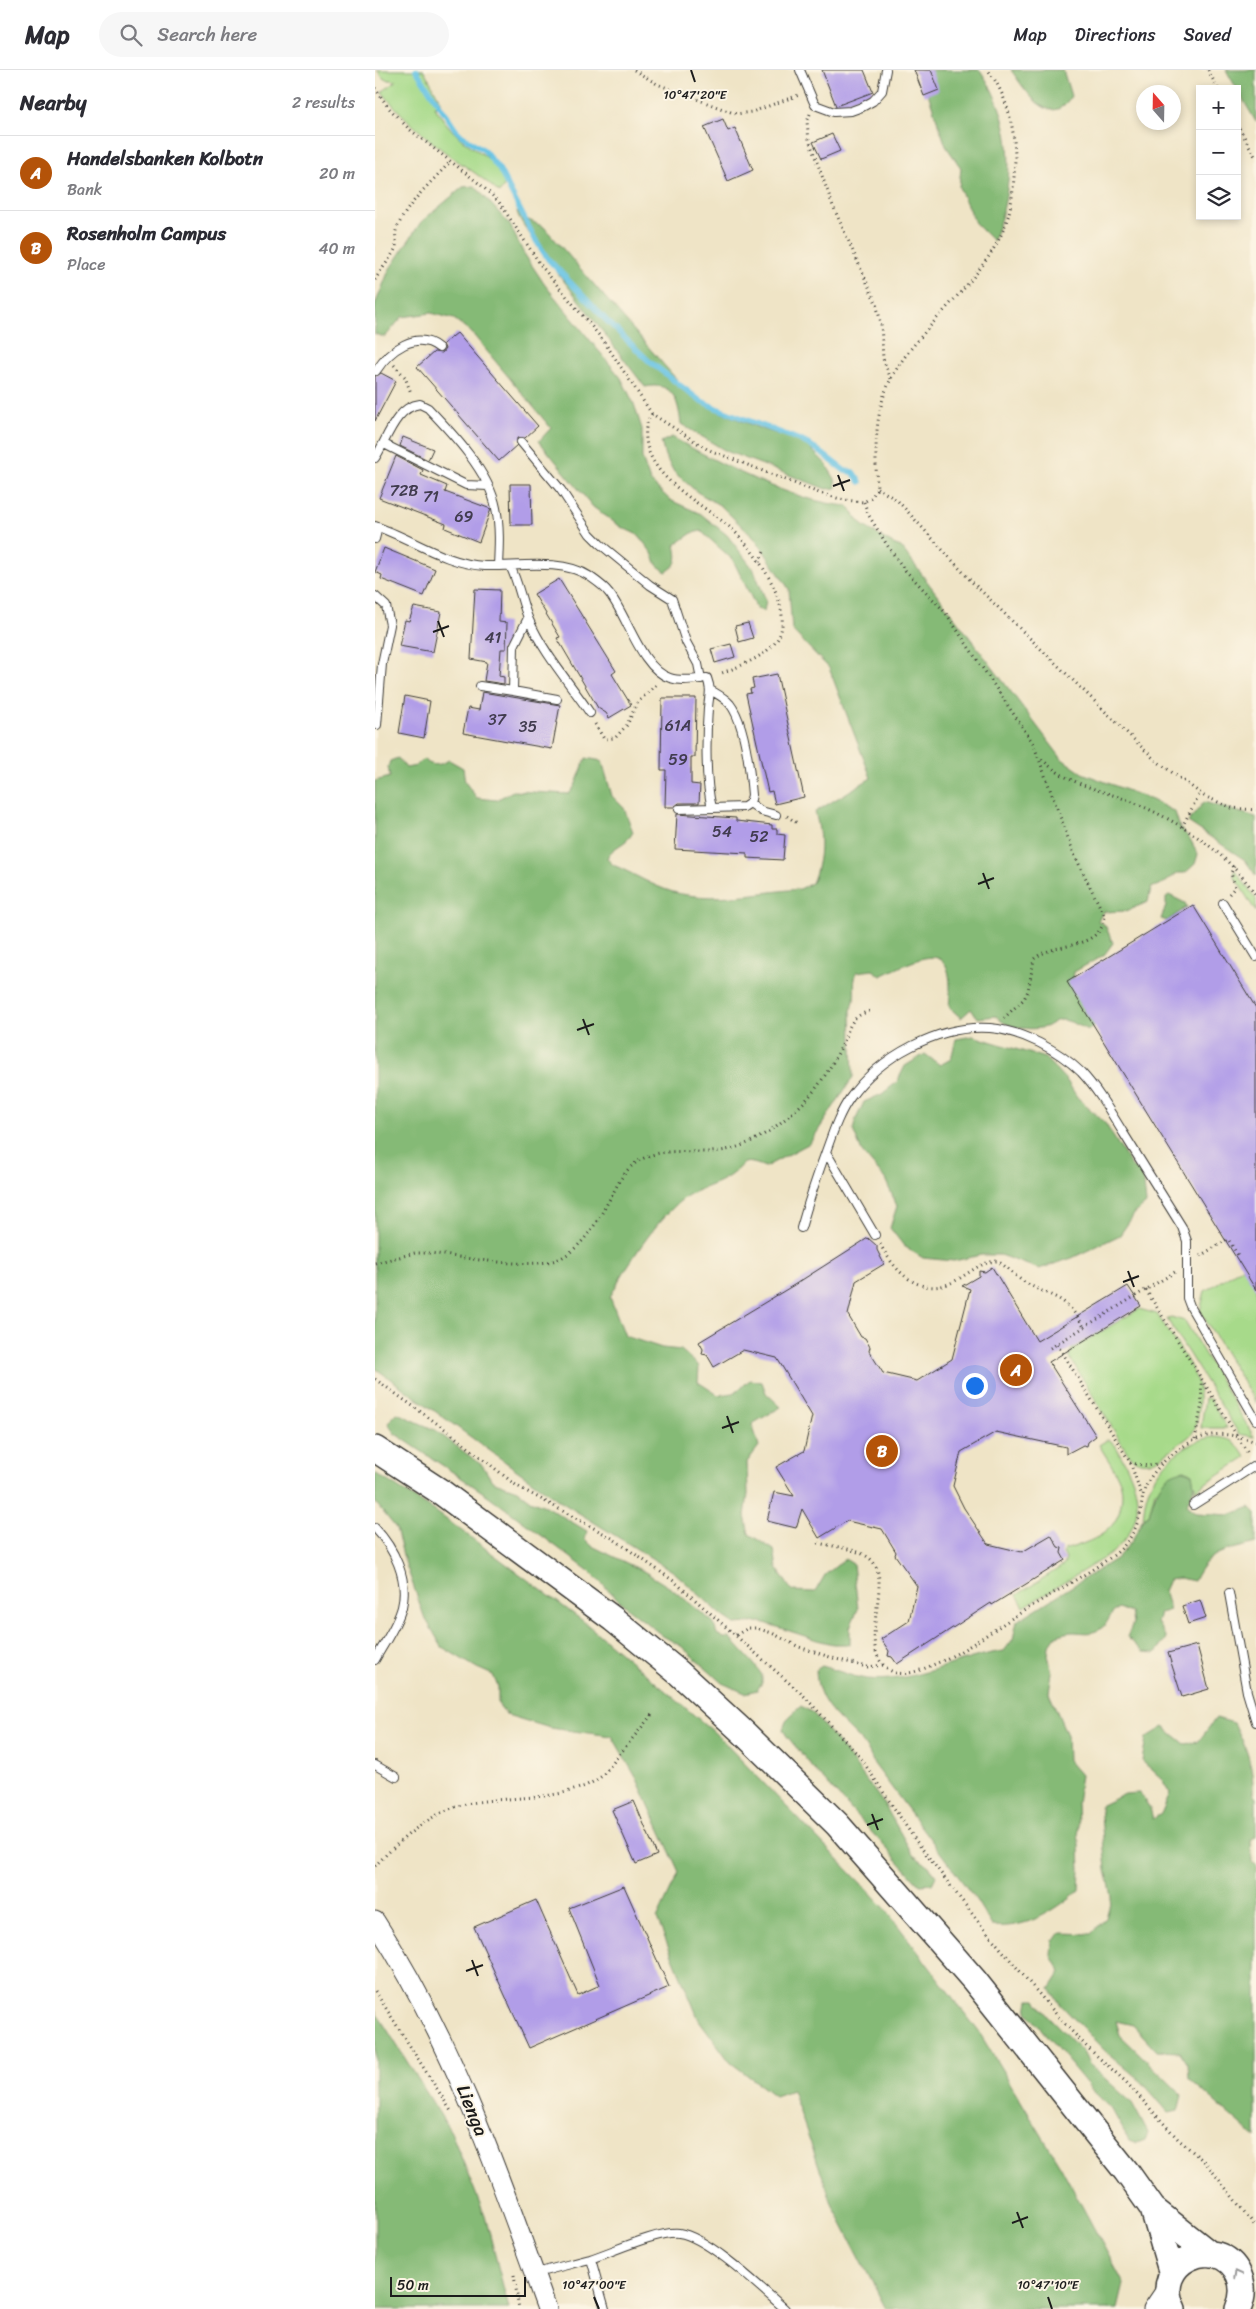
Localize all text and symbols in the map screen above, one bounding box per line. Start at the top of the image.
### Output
search box [99,12,449,57]
text: Map [25,14,69,56]
text: Search here [157,18,257,51]
text: Map [1014,19,1047,51]
text: Directions [1075,19,1156,51]
text: Saved [1184,19,1231,51]
icon: search [117,21,145,49]
text: Nearby [20,84,86,122]
text: 10°47'20"E [664,84,728,106]
north arrow [1136,85,1181,130]
map controls [1196,85,1241,220]
button: + [1196,85,1241,130]
text: 2 results [292,88,355,117]
button: − [1196,130,1241,175]
text: Handelsbanken Kolbotn [67,142,263,175]
text: A [31,159,41,188]
text: 20 m [319,159,355,188]
text: Bank [67,175,102,204]
button: layers [1196,175,1241,220]
text: Rosenholm Campus [67,217,226,250]
text: B [31,234,41,263]
text: 40 m [318,234,355,263]
text: Place [67,250,106,279]
house number: 72B [390,476,418,505]
house number: 71 [423,482,439,511]
house number: 69 [455,502,474,531]
house number: 41 [485,623,502,652]
house number: 37 [488,705,507,734]
house number: 61A [665,711,691,740]
house number: 35 [519,712,538,741]
house number: 59 [668,745,688,774]
house number: 54 [712,817,732,846]
house number: 52 [749,822,769,851]
pin: A [1000,1351,1032,1389]
your location [962,1373,988,1399]
pin: B [866,1432,898,1470]
street label: Lienga [447,2079,498,2141]
one-way arrow [1234,2270,1244,2279]
text: 50 m [397,2273,429,2298]
scale bar [390,2274,526,2297]
text: 10°47'00"E [562,2274,627,2296]
text: 10°47'10"E [1017,2274,1080,2296]

